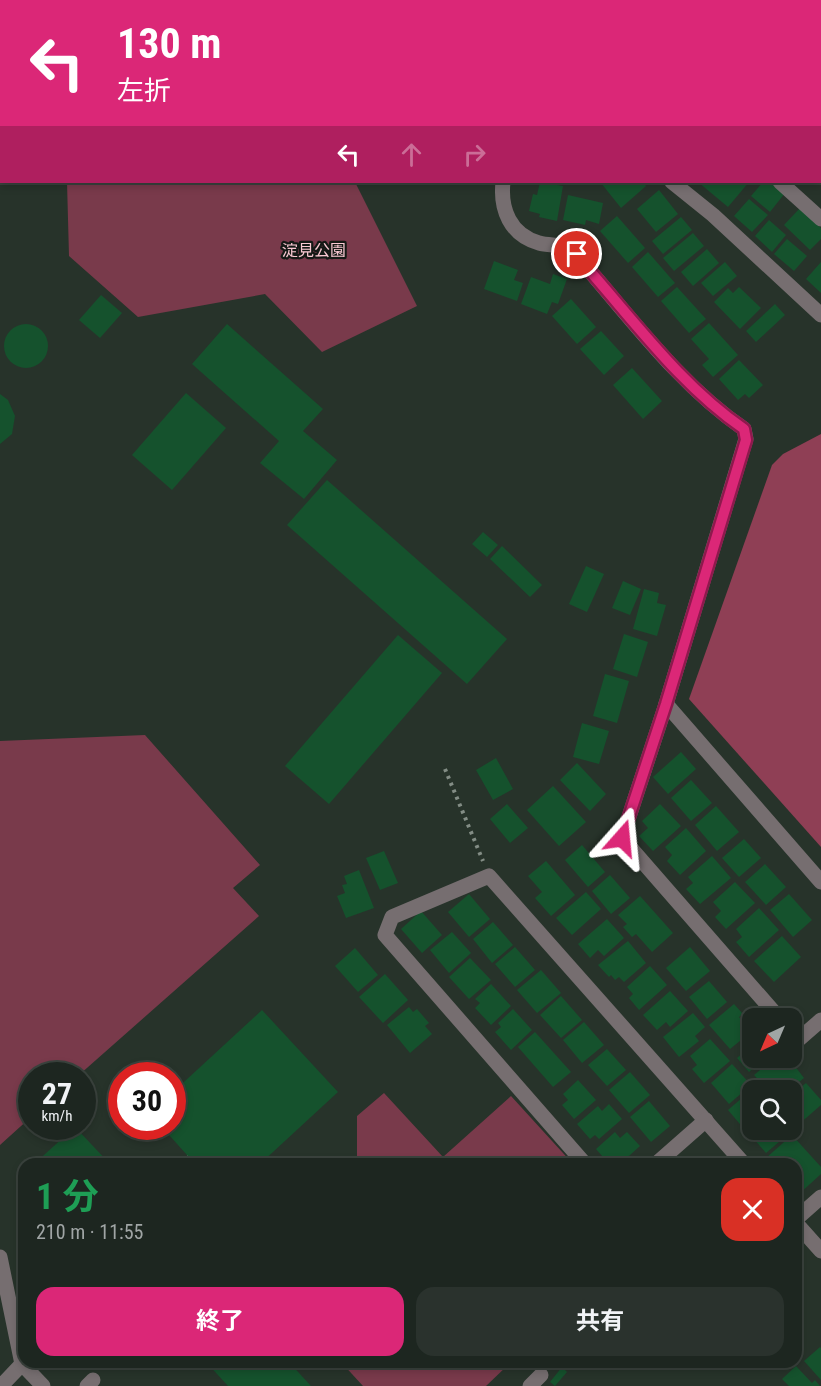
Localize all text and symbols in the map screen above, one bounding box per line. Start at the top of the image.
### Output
text: 130 m [117,19,222,68]
icon: left [18,24,96,102]
text: 左折 [117,75,171,107]
icon: left [332,138,365,171]
icon: ahead [395,138,428,171]
icon: right [458,138,491,171]
pin [551,228,602,279]
icon: arrive [560,237,593,270]
park label: 淀見公園 [282,241,346,260]
position arrow [590,806,654,870]
north arrow [742,1008,802,1068]
map controls [742,1008,802,1140]
speed limit sign: 30 [108,1062,186,1140]
text: 27 [42,1076,72,1111]
button: search [742,1080,802,1140]
text: km/h [42,1107,72,1125]
text: 1 分 [36,1176,99,1218]
button: close [721,1178,784,1241]
text: 210 m · 11:55 [36,1220,143,1244]
button: 終了 [36,1287,404,1356]
button: 共有 [416,1287,784,1356]

